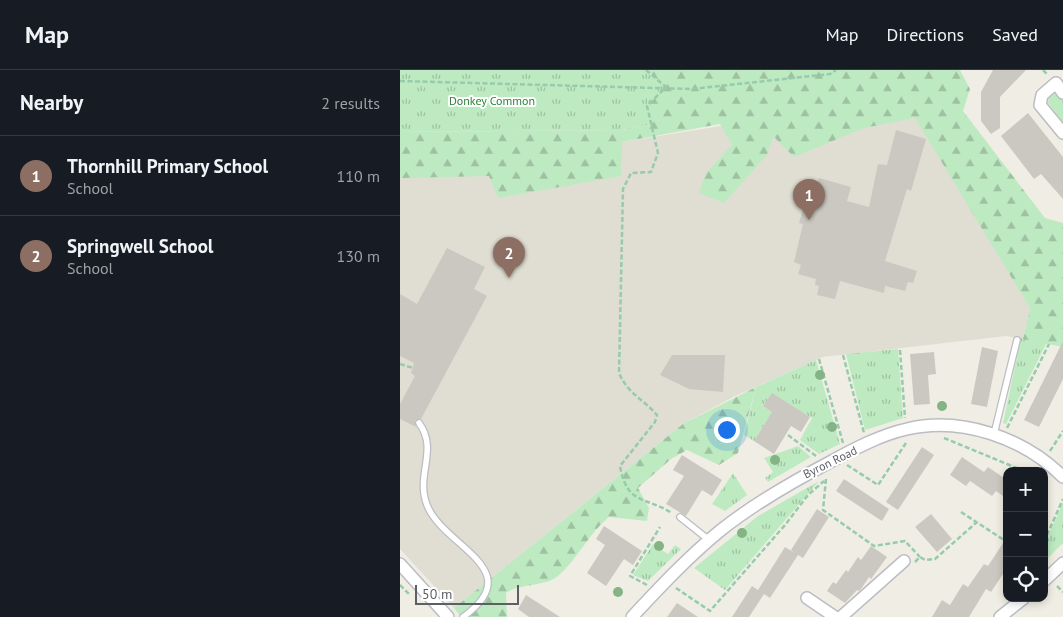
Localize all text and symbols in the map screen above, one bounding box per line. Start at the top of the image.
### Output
text: Map [25,19,69,50]
text: Map [826,23,858,46]
text: Directions [886,23,964,46]
text: Saved [992,23,1038,46]
text: Nearby [20,89,83,116]
text: 2 results [321,93,380,113]
park label: Donkey Common [449,93,535,108]
text: Thornhill Primary School [67,154,268,178]
text: 1 [31,166,41,186]
text: 110 m [337,166,380,186]
text: School [67,178,113,198]
pin: 1 [793,179,825,220]
text: Springwell School [67,234,213,258]
pin: 2 [493,237,525,278]
text: 2 [31,246,41,266]
text: 130 m [337,246,380,266]
text: School [67,258,113,278]
your location [714,417,740,443]
street label: Byron Road [801,442,859,482]
map controls [1003,467,1048,602]
button: + [1003,467,1048,512]
button: − [1003,512,1048,557]
button: locate [1003,557,1048,602]
scale bar [415,582,519,605]
text: 50 m [422,585,452,603]

